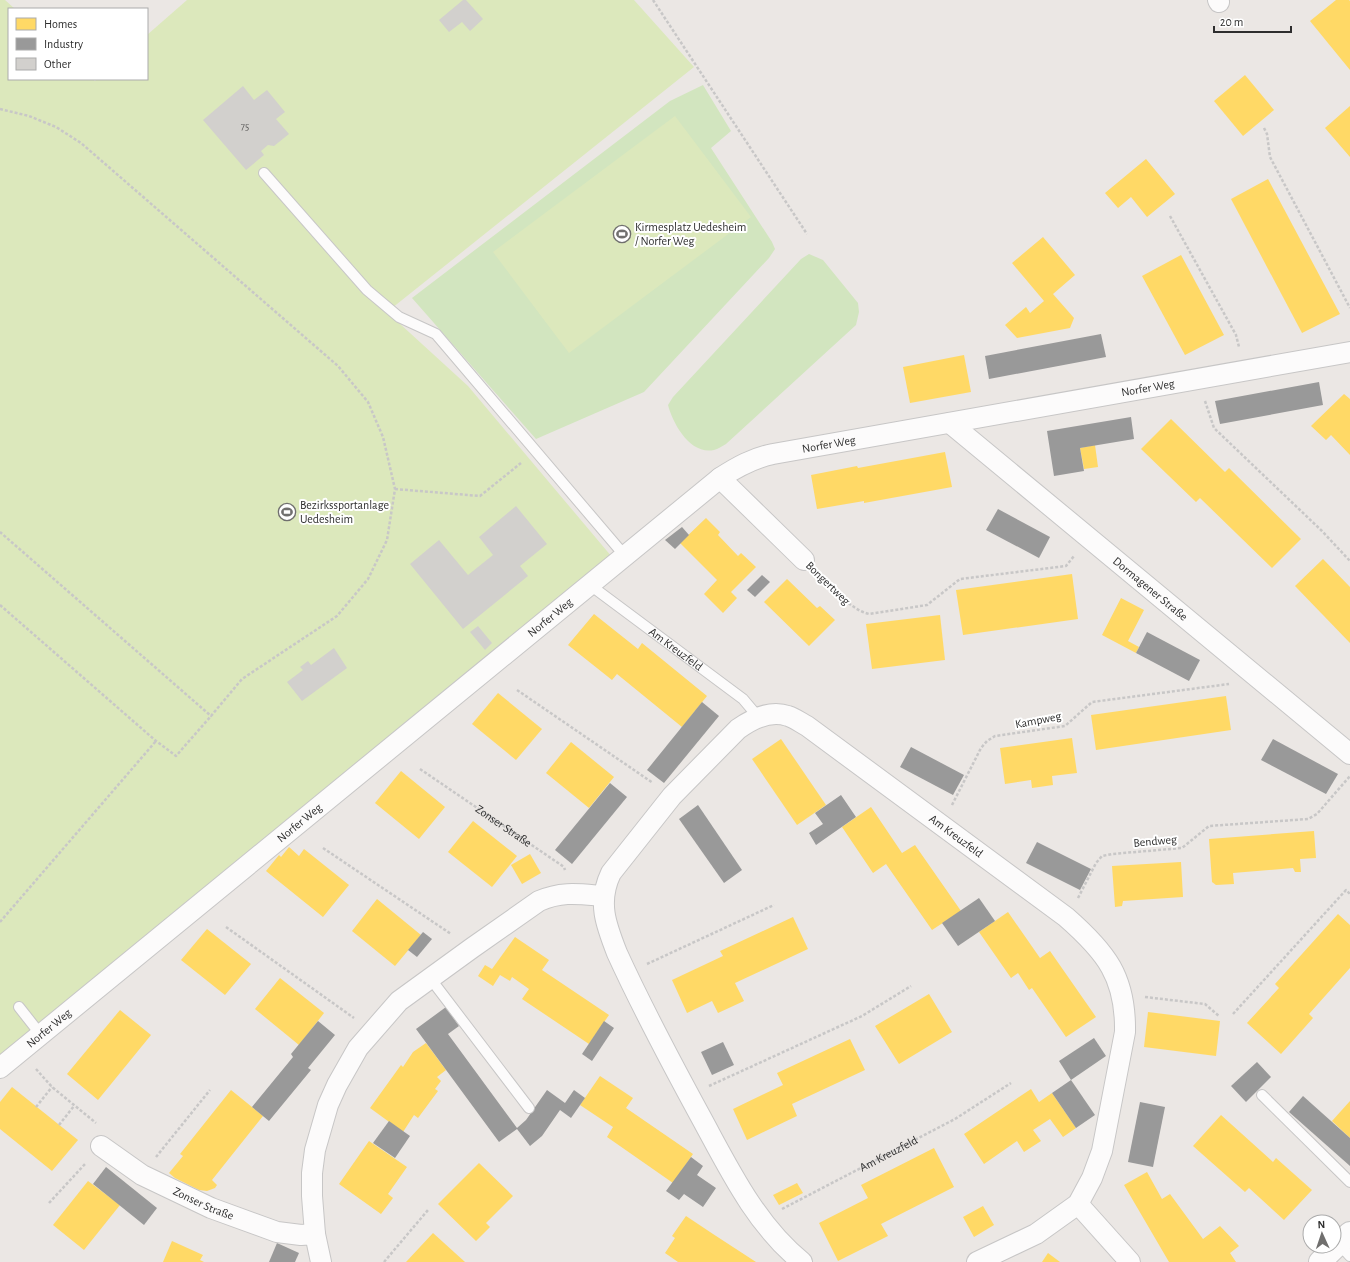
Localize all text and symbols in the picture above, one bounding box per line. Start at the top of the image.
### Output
legend [8,8,148,80]
scale bar [1214,8,1291,34]
text: 20 m [1220,16,1243,28]
text: Homes [44,18,77,30]
text: Industry [44,38,83,51]
text: Other [44,58,71,70]
house number: 75 [241,122,249,132]
place label: Kirmesplatz Uedesheim / Norfer Weg [635,221,746,247]
sports icon: Kirmesplatz Uedesheim / Norfer Weg [612,224,632,244]
street label: Norfer Weg [1120,377,1176,398]
street label: Norfer Weg [801,434,856,455]
place label: Bezirkssportanlage Uedesheim [300,499,389,525]
sports icon: Bezirkssportanlage Uedesheim [277,502,297,522]
street label: Dormagener Straße [1111,555,1190,623]
street label: Bongertweg [803,559,853,607]
street label: Norfer Weg [525,596,575,639]
street label: Am Kreuzfeld [647,625,705,673]
street label: Kampweg [1014,710,1062,730]
street label: Norfer Weg [275,801,324,844]
street label: Zonser Straße [473,803,534,849]
street label: Am Kreuzfeld [927,812,985,860]
street label: Bendweg [1133,833,1177,849]
street label: Norfer Weg [24,1006,74,1050]
street label: Am Kreuzfeld [858,1134,919,1174]
street label: Zonser Straße [171,1185,235,1222]
north arrow [1302,1214,1342,1254]
text: N [1317,1219,1326,1230]

